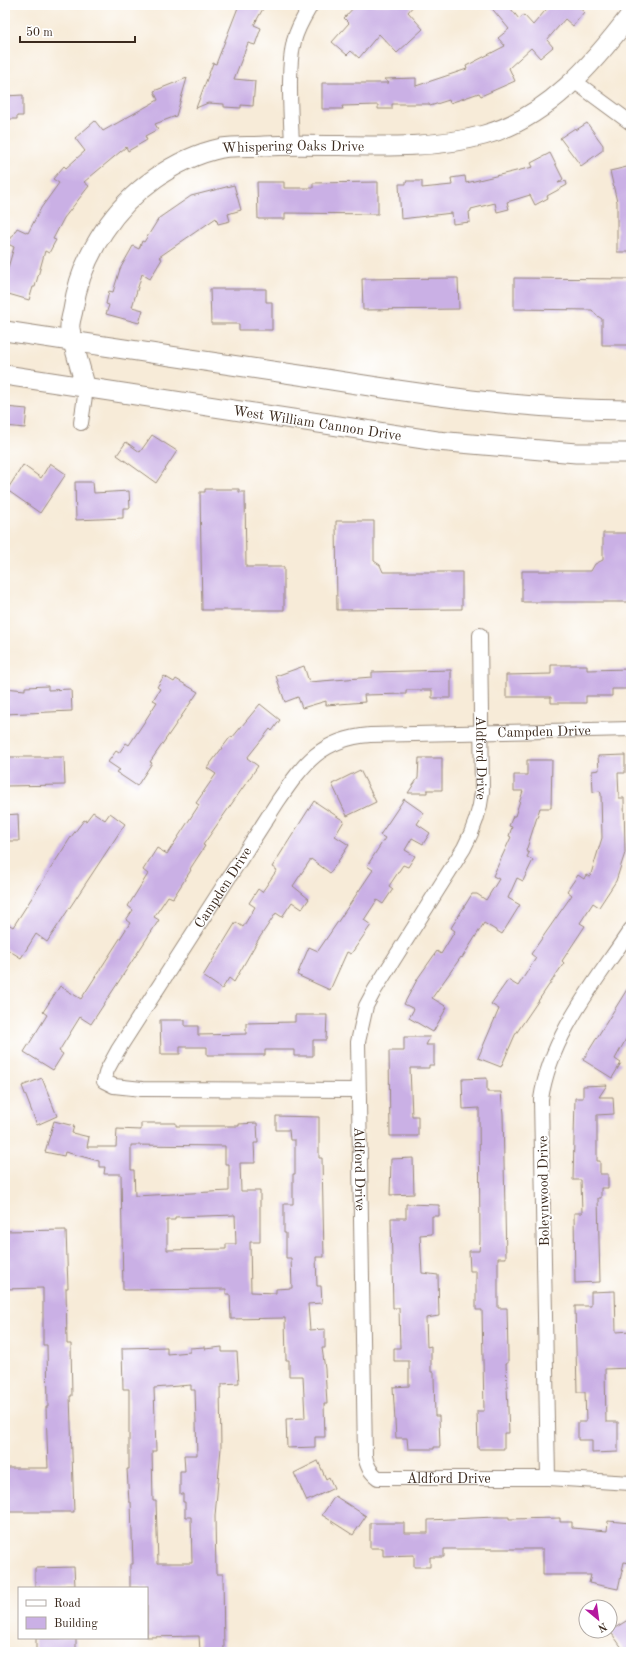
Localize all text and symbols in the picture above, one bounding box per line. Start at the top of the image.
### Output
scale bar [20,18,135,44]
text: 50 m [26,26,53,39]
street label: Whispering Oaks Drive [222,139,364,156]
street label: West William Cannon Drive [232,404,402,443]
street label: Aldford Drive [473,716,488,801]
street label: Campden Drive [497,724,591,740]
street label: Campden Drive [192,845,255,931]
street label: Aldford Drive [351,1127,367,1211]
street label: Boleynwood Drive [536,1135,552,1246]
street label: Aldford Drive [407,1472,491,1486]
legend [18,1587,148,1639]
text: Road [54,1598,81,1610]
north arrow [578,1599,618,1639]
text: Building [54,1618,98,1630]
text: N [595,1620,608,1634]

